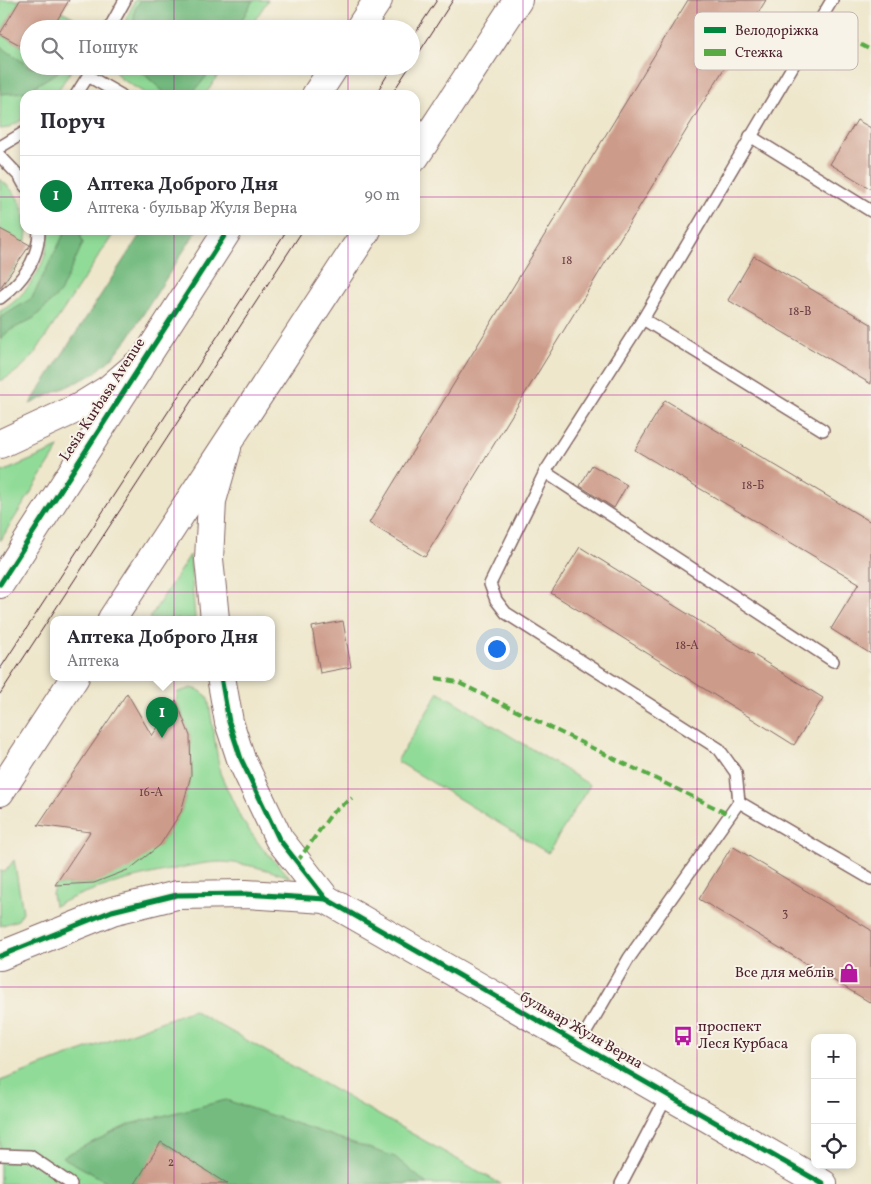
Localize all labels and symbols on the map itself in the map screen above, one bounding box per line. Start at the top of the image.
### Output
legend [694,12,858,70]
text: Велодоріжка [735,22,819,41]
text: Стежка [735,44,783,63]
house number: 18 [562,253,572,269]
house number: 18-В [789,304,811,320]
street label: Lesia Kurbasa Avenue [55,334,151,466]
house number: 18-Б [742,478,764,494]
your location [484,636,510,662]
house number: 18-А [675,638,699,654]
pin: 1 [146,697,178,738]
house number: 16-А [139,785,163,801]
house number: 3 [782,906,788,922]
shop icon: Все для меблів [838,962,860,984]
place label: Все для меблів [735,963,834,984]
street label: бульвар Жуля Верна [516,987,646,1075]
place label: проспект Леся Курбаса [698,1017,788,1055]
bus stop icon: проспект Леся Курбаса [672,1025,694,1047]
house number: 2 [168,1155,174,1171]

